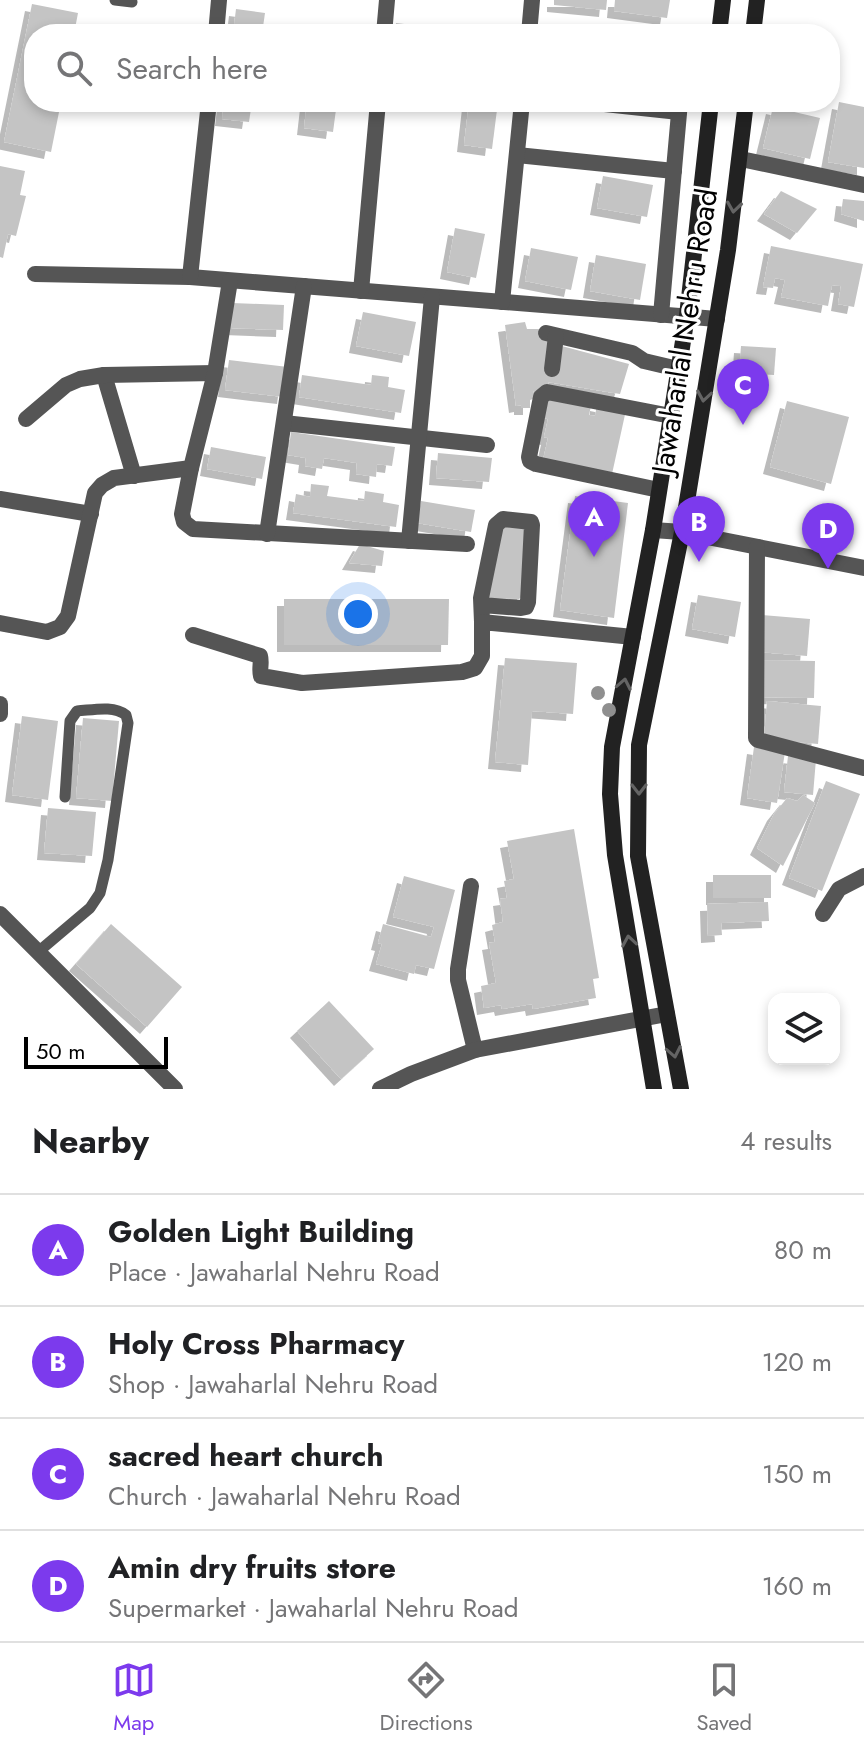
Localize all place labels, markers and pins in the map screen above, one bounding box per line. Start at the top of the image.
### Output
pin: C [717,359,769,425]
pin: A [568,491,620,557]
pin: B [673,496,725,562]
pin: D [802,503,854,569]

